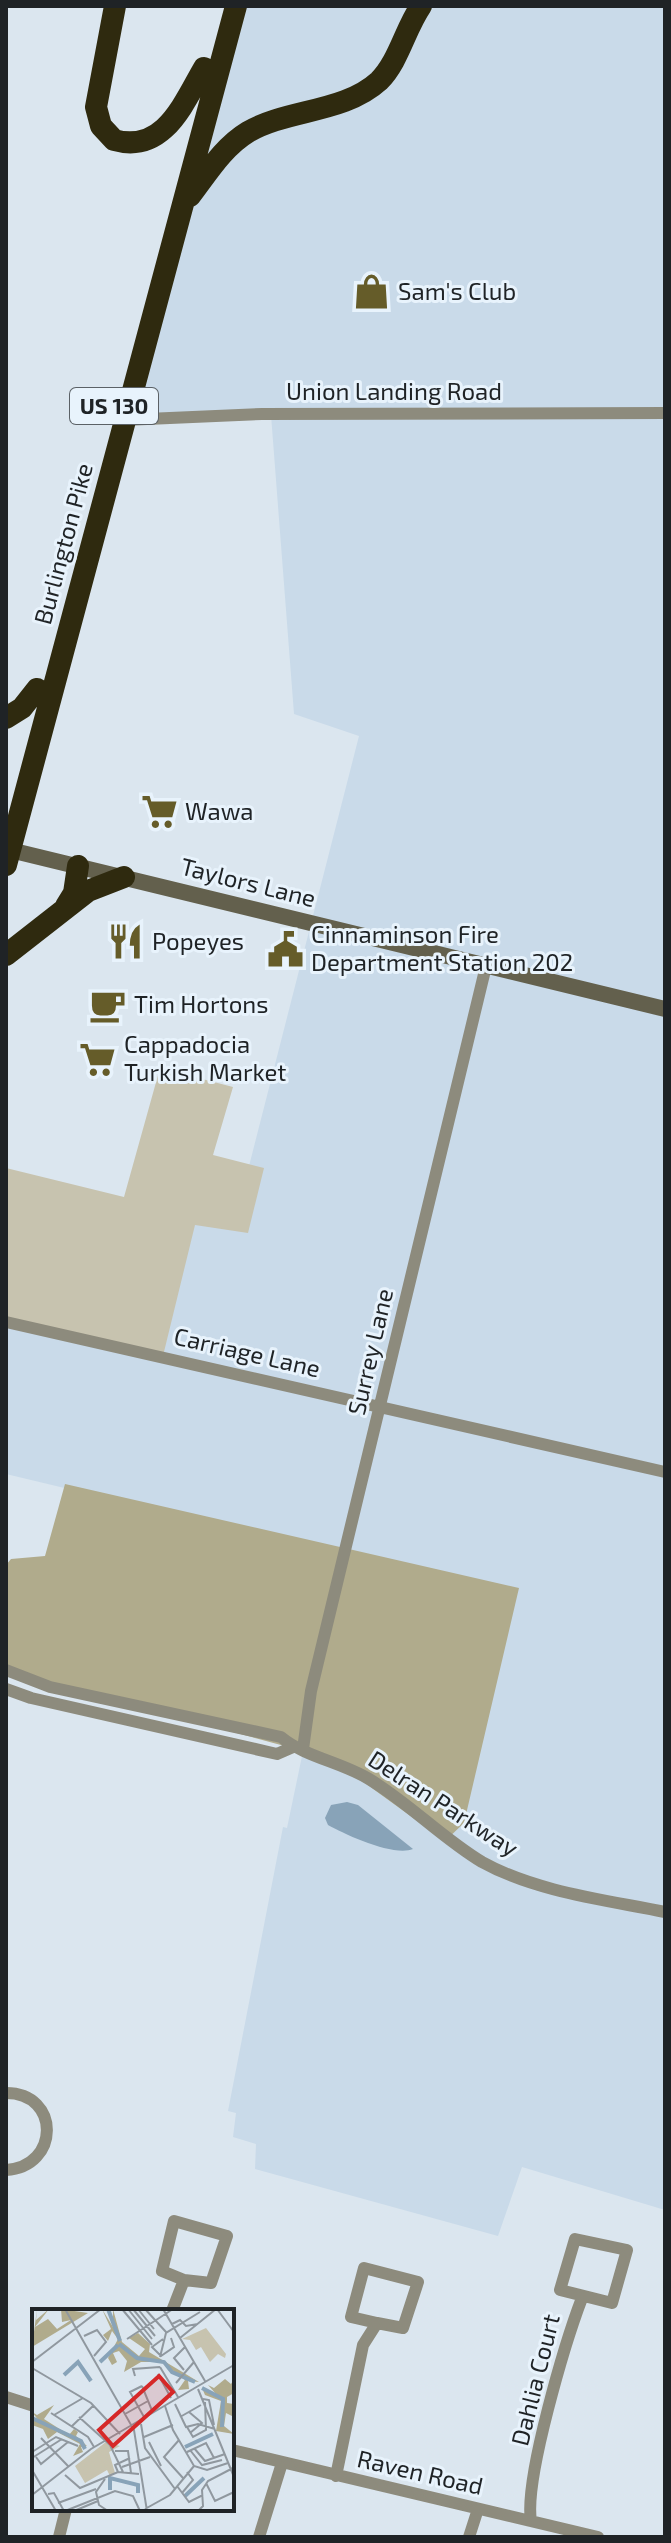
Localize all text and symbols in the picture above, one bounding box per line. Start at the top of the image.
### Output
shop icon: Sam's Club [353,273,391,311]
place label: Sam's Club [398,276,516,305]
street label: Union Landing Road [286,376,502,405]
road number: US 130 [70,388,158,424]
street label: Burlington Pike [27,460,98,627]
supermarket icon: Wawa [140,793,178,831]
place label: Wawa [185,796,254,825]
street label: Taylors Lane [178,851,319,912]
place label: Cinnaminson Fire Department Station 202 [311,919,573,976]
restaurant icon: Popeyes [107,923,145,961]
place label: Popeyes [152,926,244,955]
public building icon: Cinnaminson Fire Department Station 202 [266,930,304,968]
cafe icon: Tim Hortons [89,986,127,1024]
place label: Tim Hortons [134,989,268,1018]
place label: Cappadocia Turkish Market [124,1029,287,1086]
supermarket icon: Cappadocia Turkish Market [79,1040,117,1078]
street label: Surrey Lane [341,1286,398,1418]
street label: Carriage Lane [171,1321,323,1382]
street label: Delran Parkway [363,1744,524,1862]
inset map [32,2309,234,2511]
street label: Dahlia Court [504,2311,565,2448]
street label: Raven Road [355,2443,486,2500]

